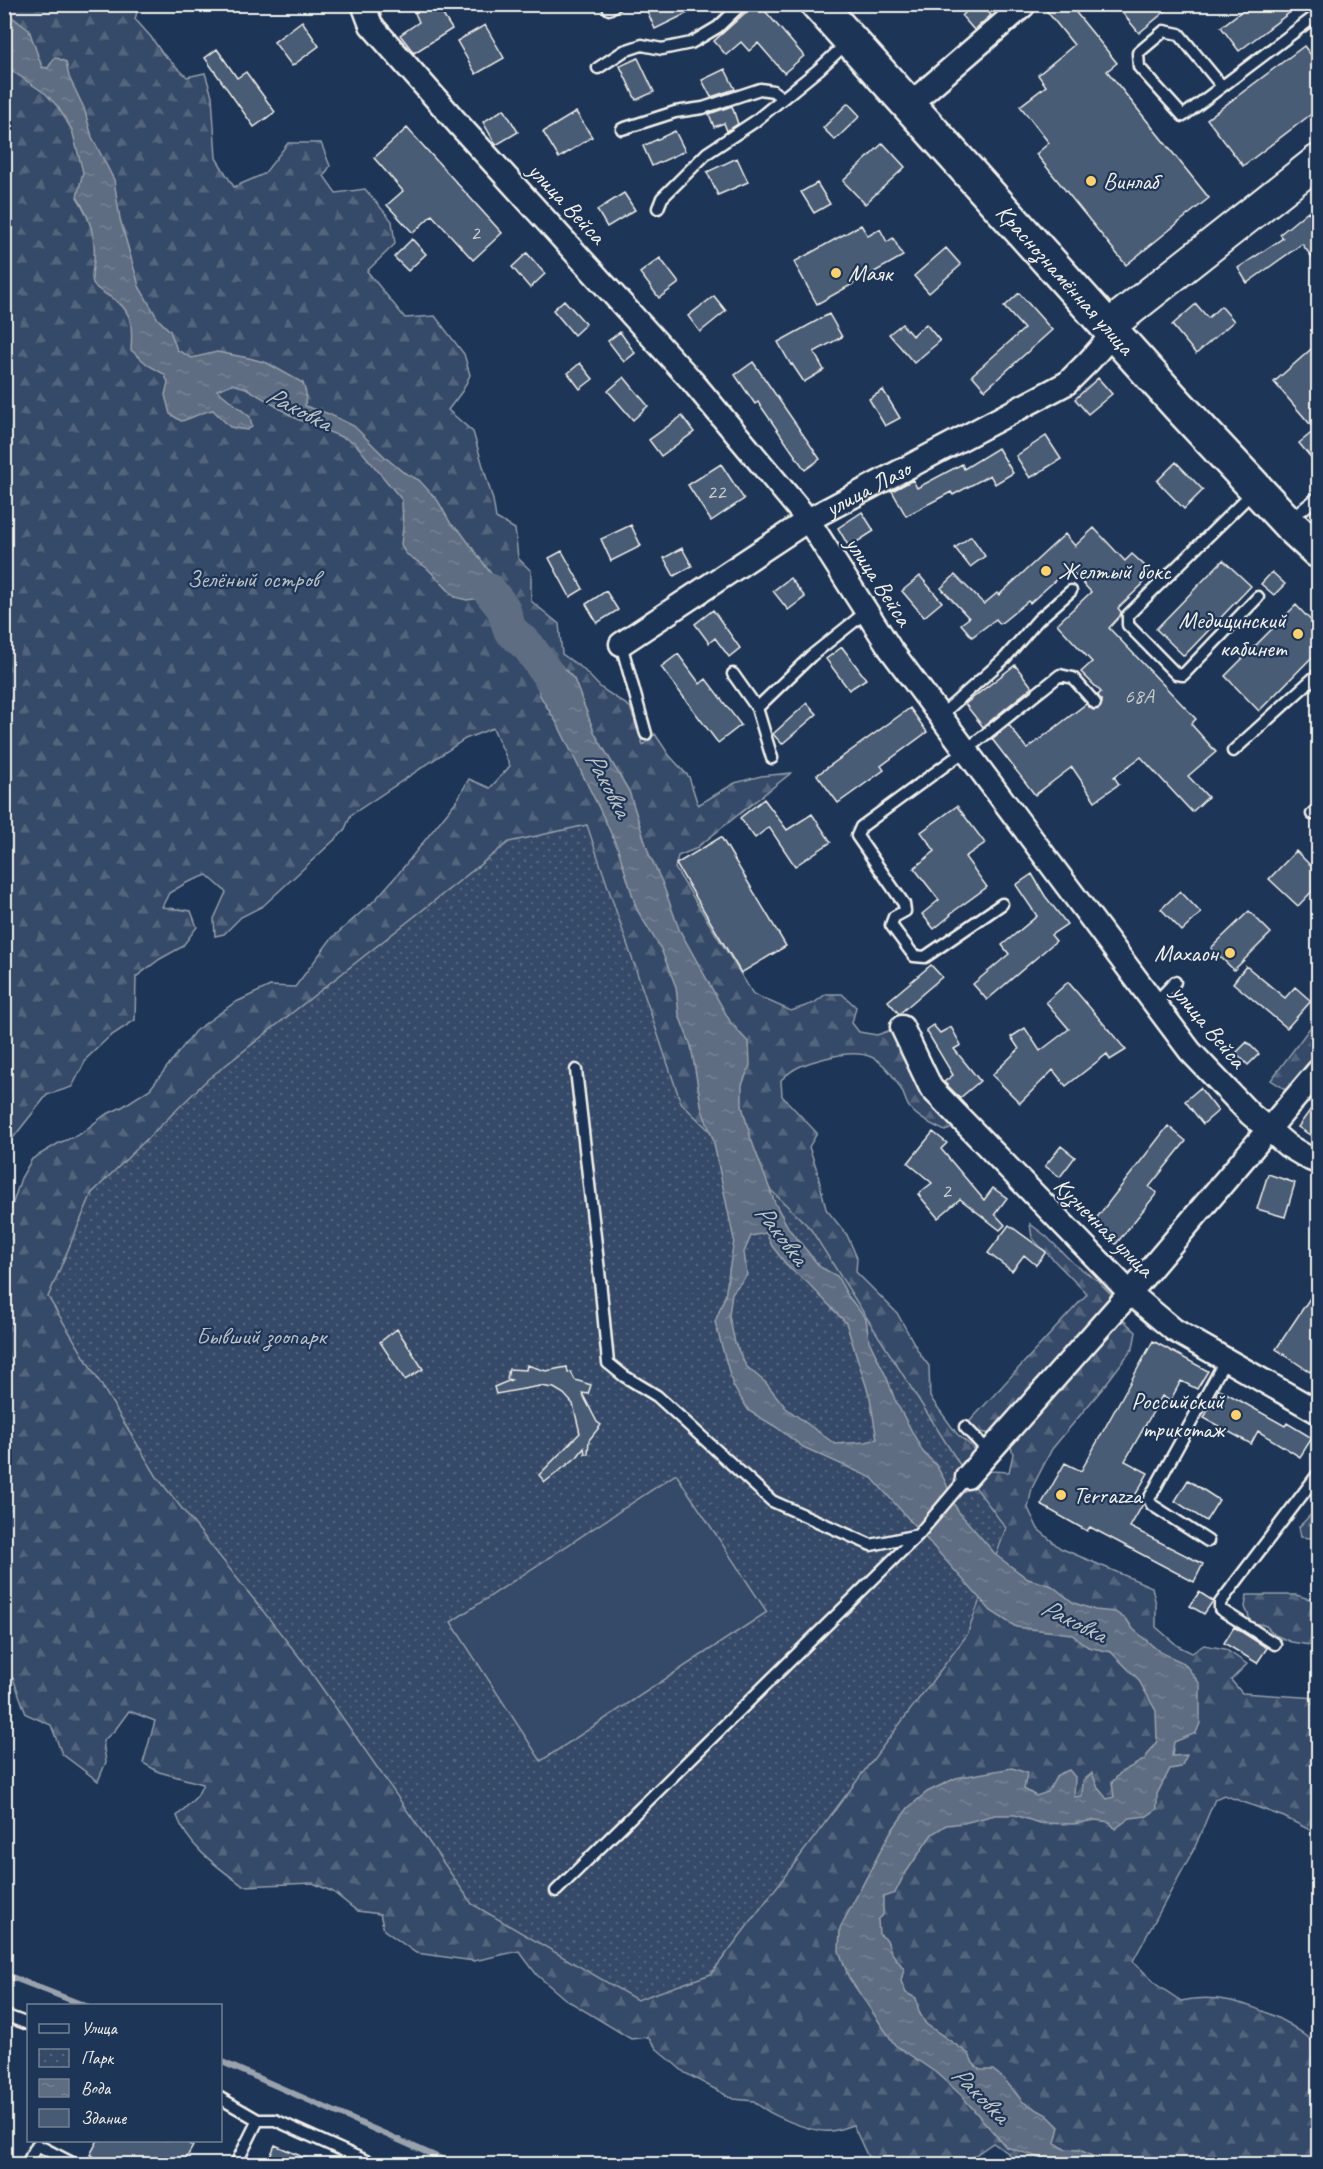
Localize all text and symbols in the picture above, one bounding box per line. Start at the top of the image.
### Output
street label: улица Вейса [520,154,613,251]
place label: Винлаб [1103,166,1163,196]
marker: Винлаб [1084,174,1098,188]
street label: Краснознамённая улица [990,198,1142,362]
house number: 2 [470,220,481,246]
place label: Маяк [848,258,894,288]
marker: Маяк [829,266,843,280]
water label: Раковка [261,378,340,440]
street label: улица Лазо [818,452,918,524]
house number: 22 [707,479,727,505]
street label: улица Вейса [838,529,920,633]
place label: Желтый бокс [1058,556,1172,586]
park label: Зелёный остров [187,564,325,594]
marker: Желтый бокс [1039,564,1053,578]
place label: Медицинский кабинет [1178,605,1288,663]
marker: Медицинский кабинет [1291,627,1305,641]
house number: 68А [1124,683,1155,709]
water label: Раковка [578,746,641,825]
place label: Махаон [1154,938,1219,968]
marker: Махаон [1223,946,1237,960]
street label: улица Вейса [1164,976,1254,1075]
street label: Кузнечная улица [1047,1171,1161,1285]
house number: 2 [941,1178,952,1204]
water label: Раковка [747,1197,818,1274]
park label: Бывший зоопарк [196,1321,328,1352]
place label: Российский трикотаж [1131,1386,1227,1444]
marker: Российский трикотаж [1229,1408,1243,1422]
place label: Terrazza [1073,1480,1144,1510]
marker: Terrazza [1054,1488,1068,1502]
water label: Раковка [1036,1591,1115,1652]
legend [27,2004,222,2142]
text: Улица [81,2017,118,2039]
text: Парк [81,2047,115,2069]
water label: Раковка [945,2058,1019,2133]
text: Вода [81,2077,112,2099]
text: Здание [81,2107,127,2129]

